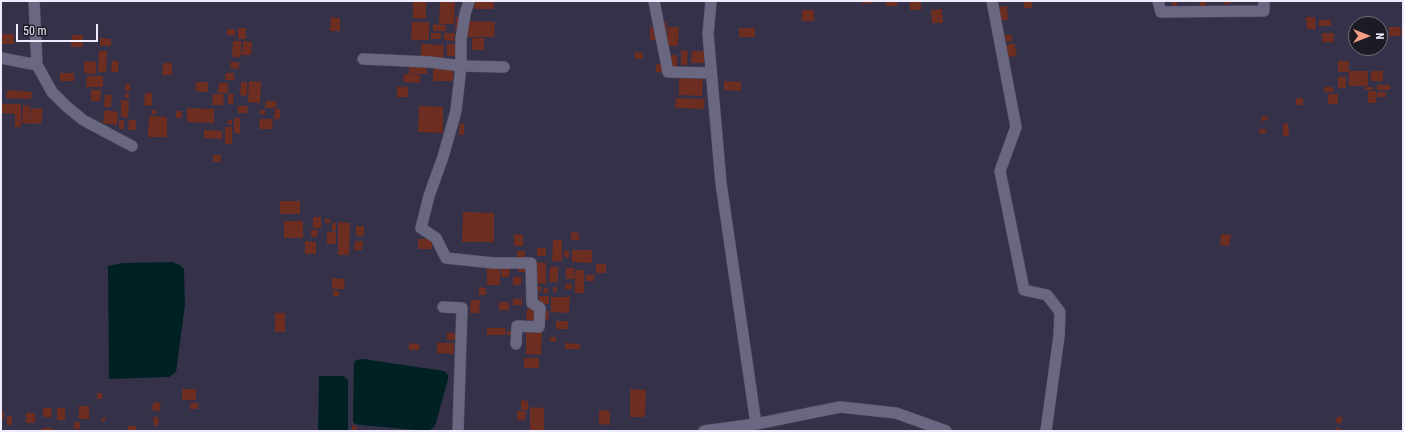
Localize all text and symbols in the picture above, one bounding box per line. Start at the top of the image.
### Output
scale bar [18,16,100,42]
north arrow [1348,16,1388,56]
text: 50 m [23,24,47,38]
text: N [1373,33,1386,39]

